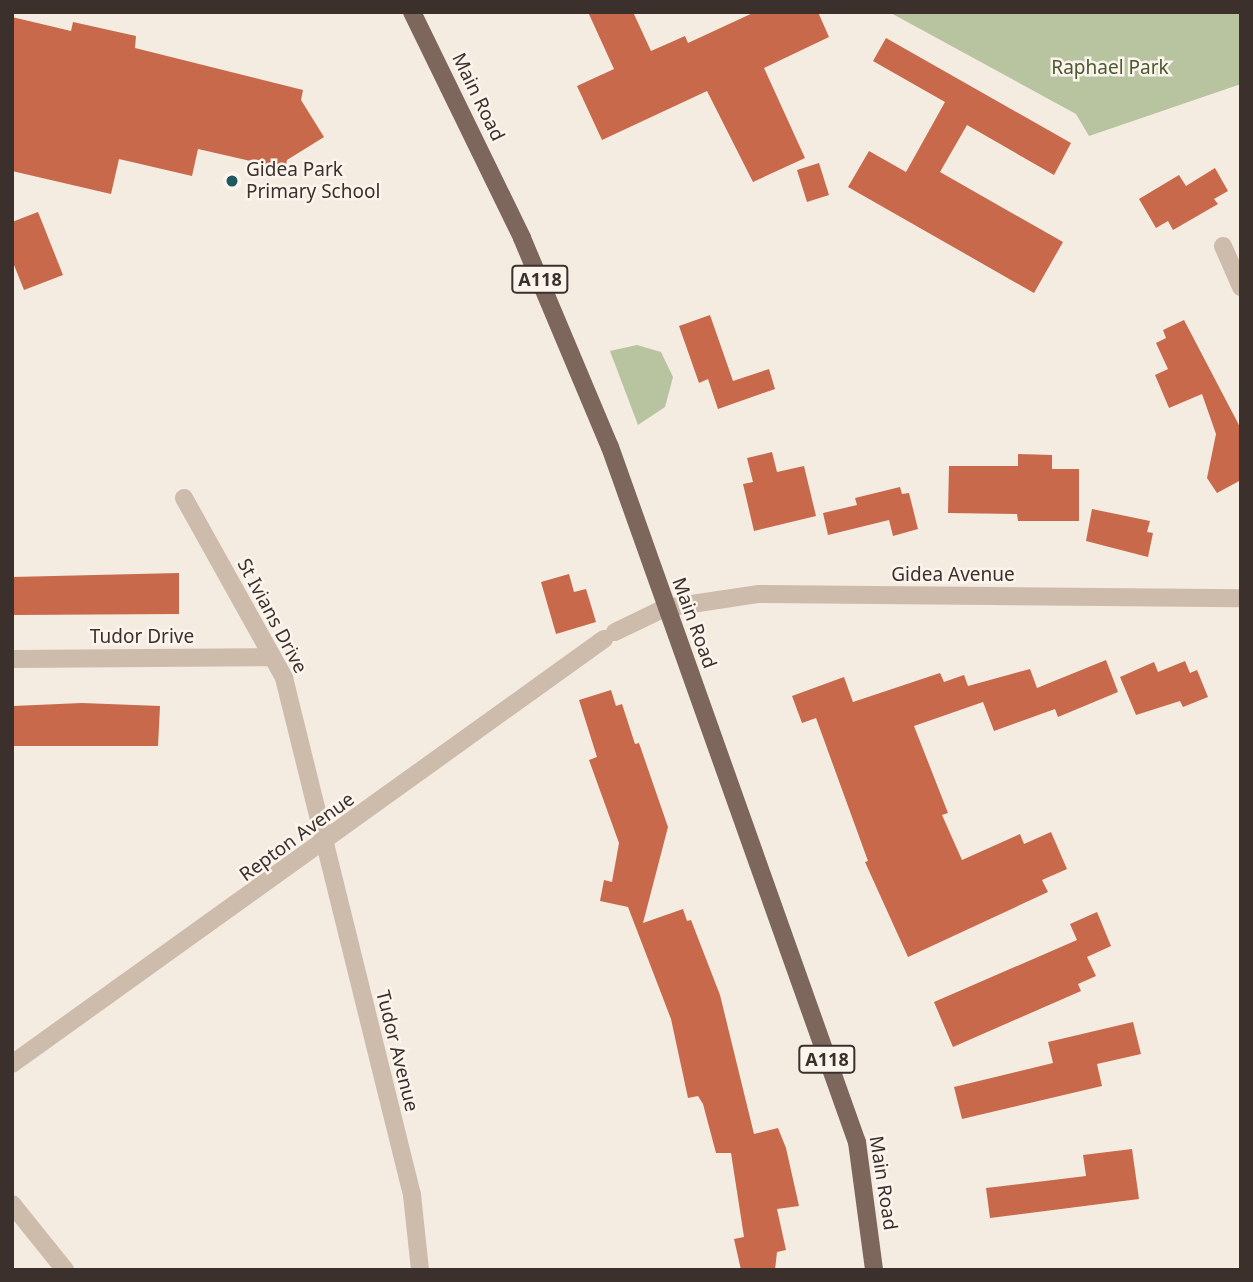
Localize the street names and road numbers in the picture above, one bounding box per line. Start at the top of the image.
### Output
street label: Main Road [447,49,509,145]
road number: A118 [510,264,570,293]
street label: St Ivians Drive [232,555,312,677]
street label: Gidea Avenue [891,564,1015,586]
street label: Main Road [667,574,721,672]
street label: Tudor Drive [90,626,194,648]
street label: Repton Avenue [235,788,359,886]
street label: Tudor Avenue [371,988,423,1114]
road number: A118 [797,1044,857,1074]
street label: Main Road [864,1134,902,1232]

